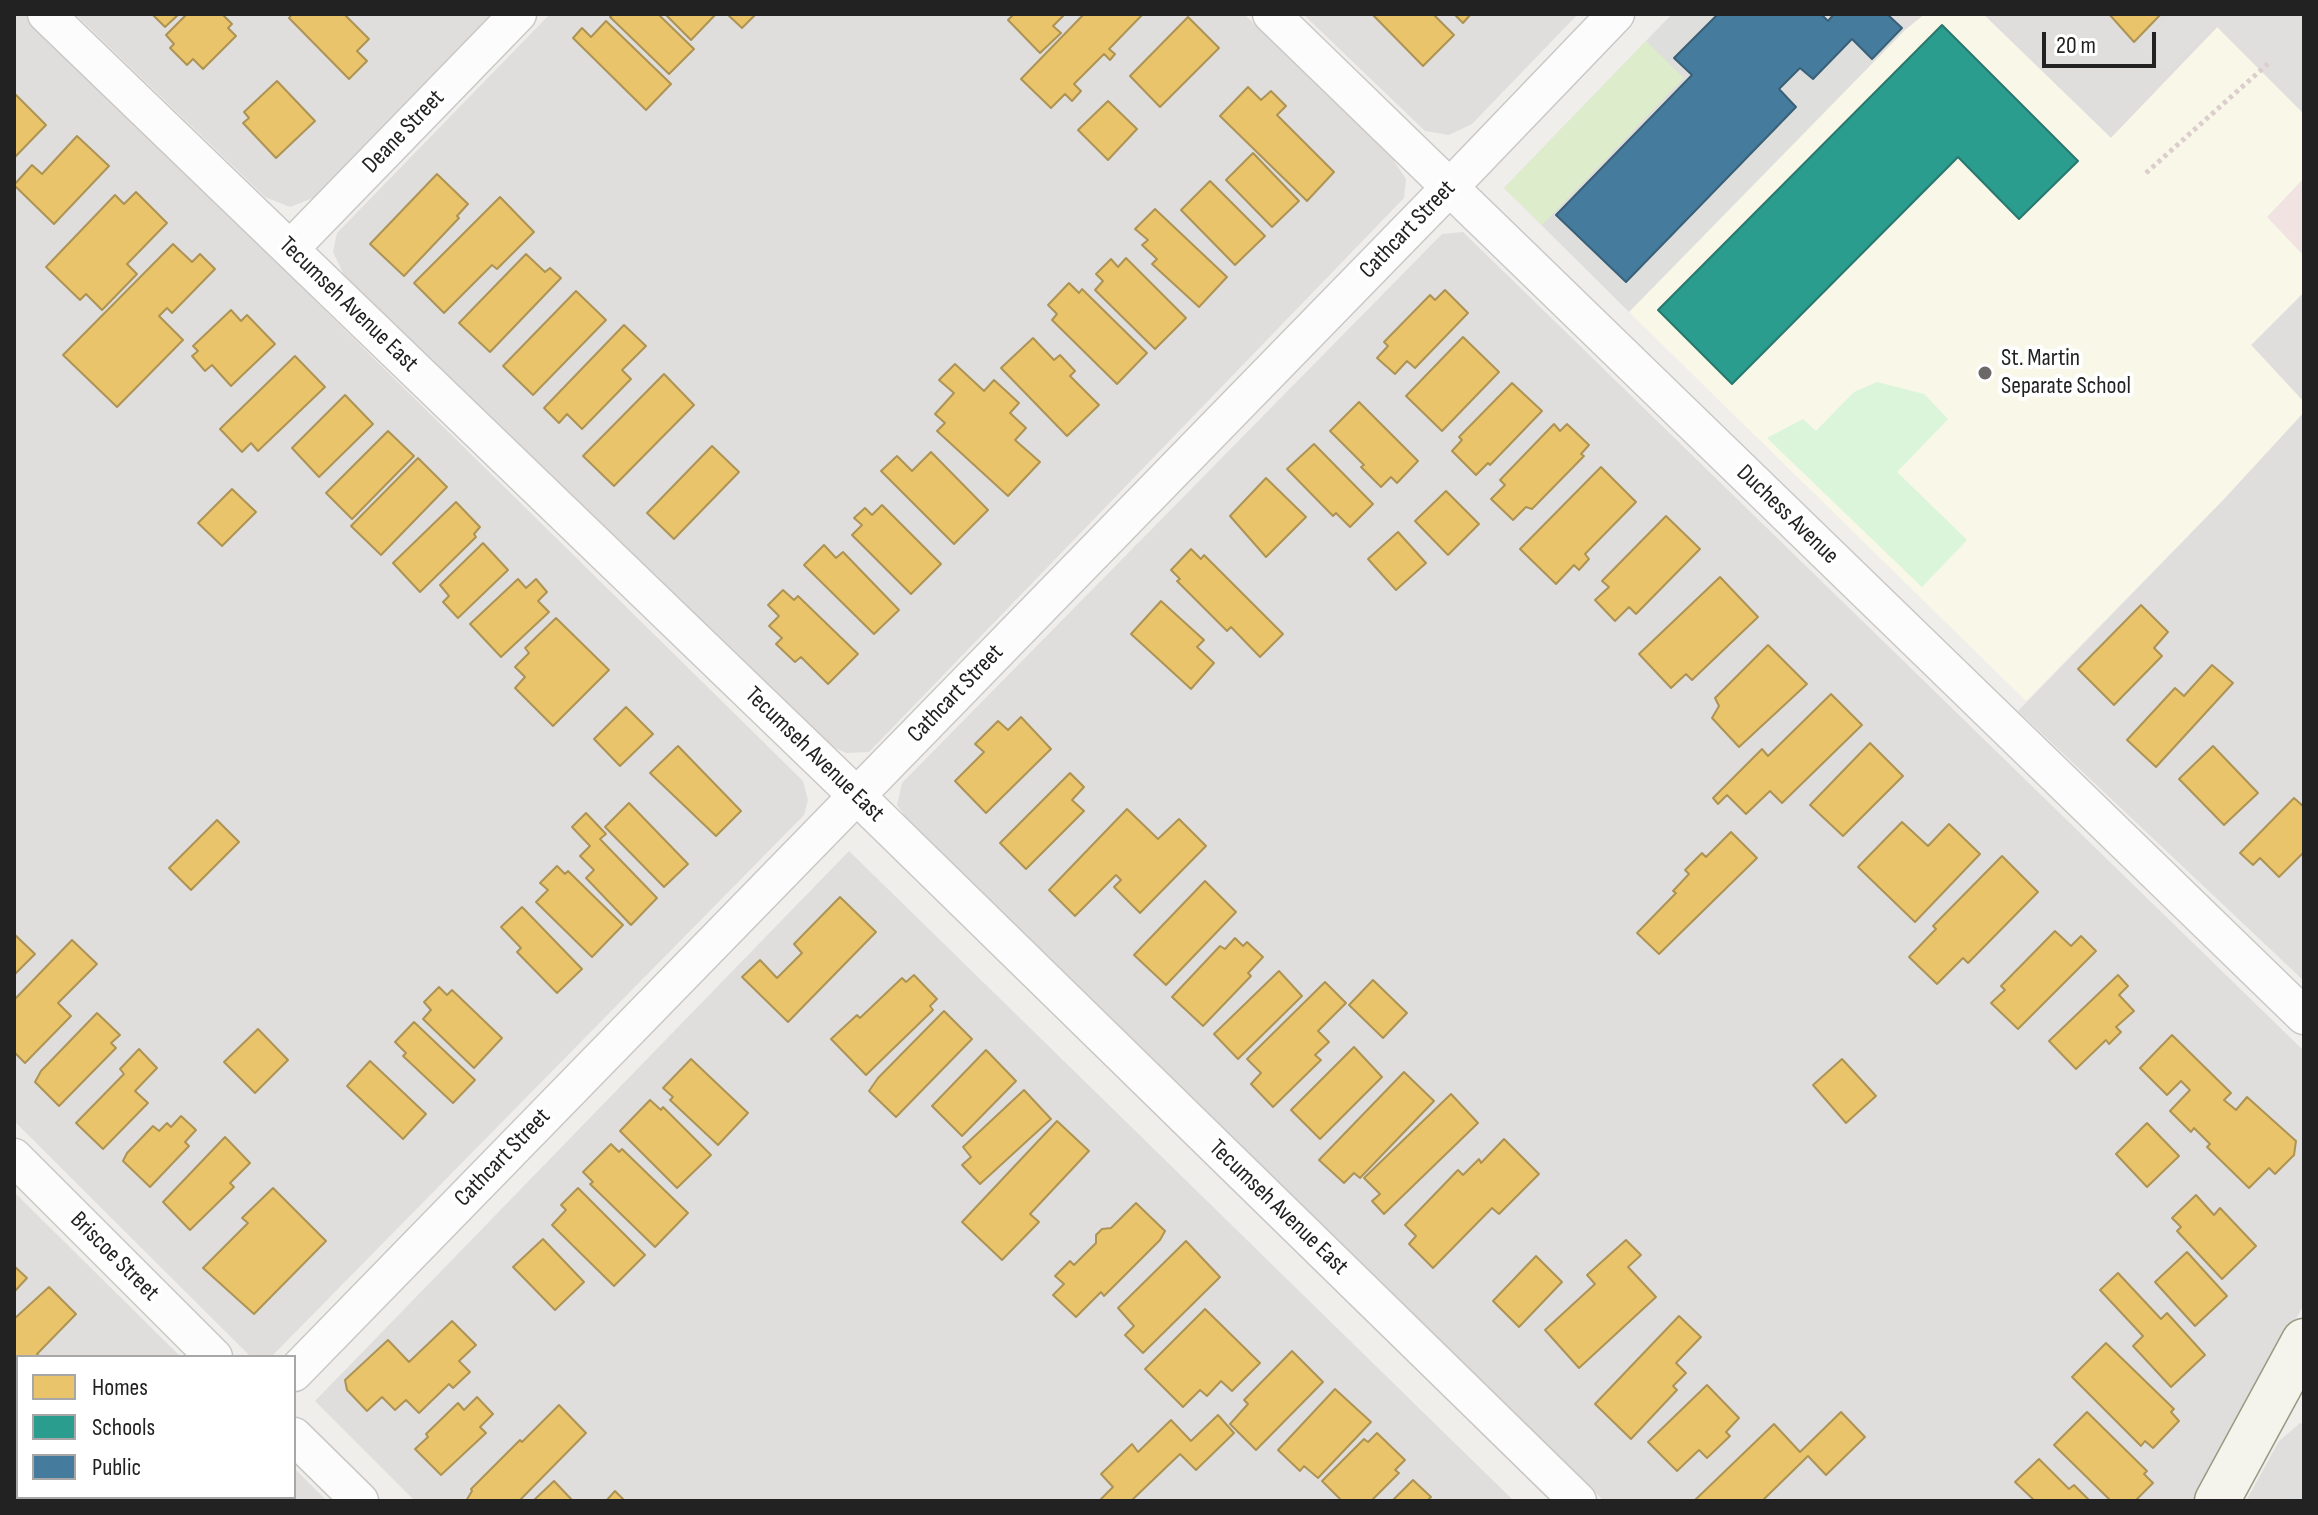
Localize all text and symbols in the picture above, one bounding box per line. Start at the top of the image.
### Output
scale bar [2046,16,2160,66]
text: 20 m [2056,31,2096,60]
street label: Deane Street [357,84,451,180]
street label: Cathcart Street [1354,175,1462,285]
street label: Tecumseh Avenue East [272,231,424,379]
place label: St. Martin Separate School [2001,345,2131,401]
marker: St. Martin Separate School [1976,364,1994,382]
street label: Duchess Avenue [1730,459,1844,571]
street label: Cathcart Street [902,639,1010,749]
street label: Tecumseh Avenue East [738,681,890,829]
street label: Cathcart Street [449,1103,557,1213]
street label: Tecumseh Avenue East [1202,1134,1354,1282]
street label: Briscoe Street [63,1206,165,1308]
legend [16,1355,296,1499]
text: Homes [92,1373,148,1402]
text: Schools [92,1413,155,1442]
text: Public [92,1453,141,1482]

